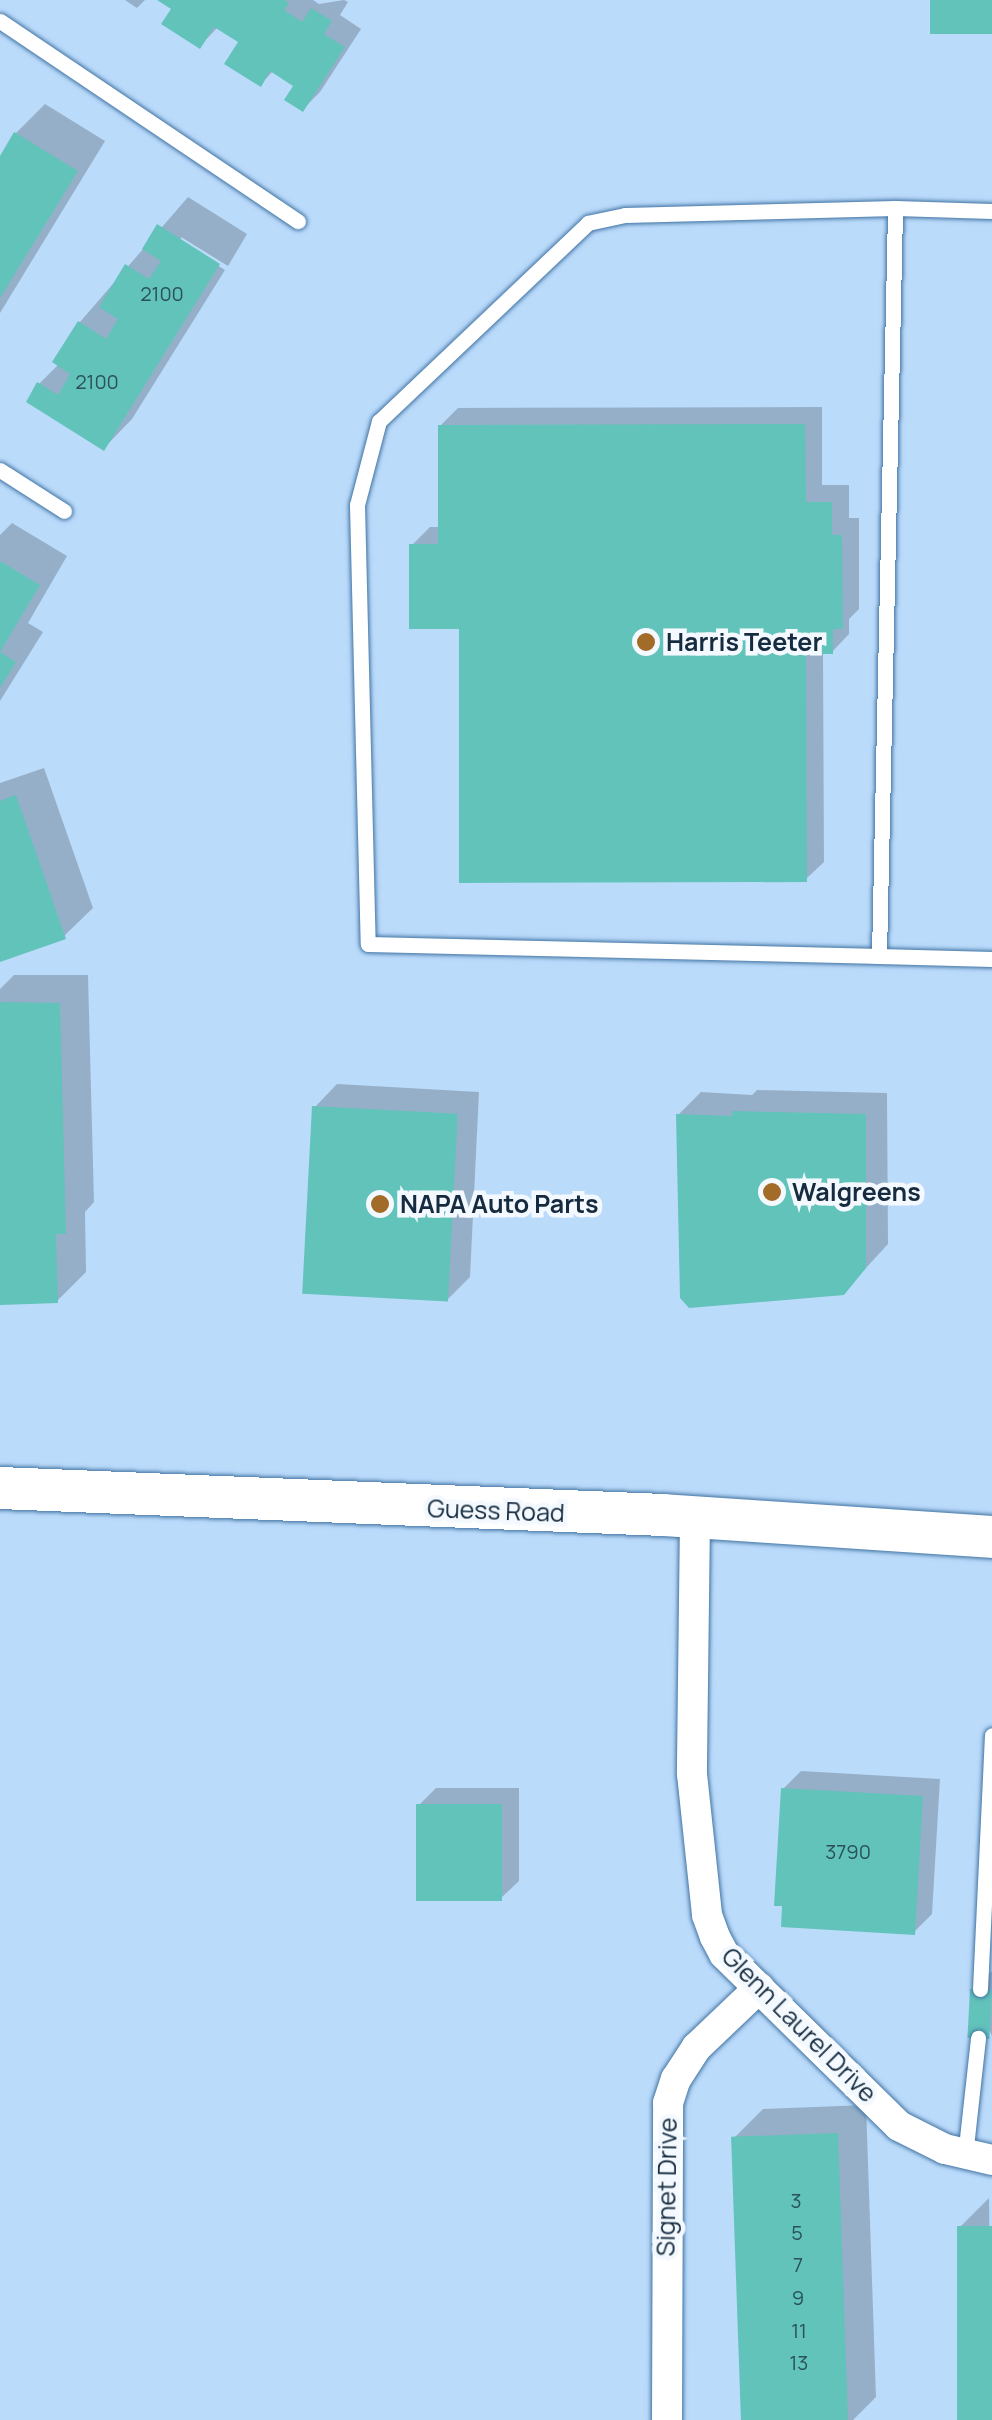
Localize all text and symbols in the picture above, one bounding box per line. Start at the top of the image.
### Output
house number: 2100 [140,281,184,305]
house number: 2100 [75,369,119,393]
place label: Harris Teeter [666,627,822,657]
marker: Harris Teeter [635,631,657,653]
place label: Walgreens [792,1177,921,1207]
marker: Walgreens [761,1181,783,1203]
place label: NAPA Auto Parts [400,1189,599,1219]
marker: NAPA Auto Parts [369,1193,391,1215]
street label: Guess Road [427,1494,565,1528]
house number: 3790 [825,1839,871,1863]
street label: Glenn Laurel Drive [715,1941,883,2109]
street label: Signet Drive [651,2117,683,2257]
house number: 3 [790,2188,802,2212]
house number: 5 [791,2220,803,2244]
house number: 7 [793,2252,803,2276]
house number: 9 [792,2285,804,2309]
house number: 11 [791,2318,807,2342]
house number: 13 [790,2350,808,2374]

